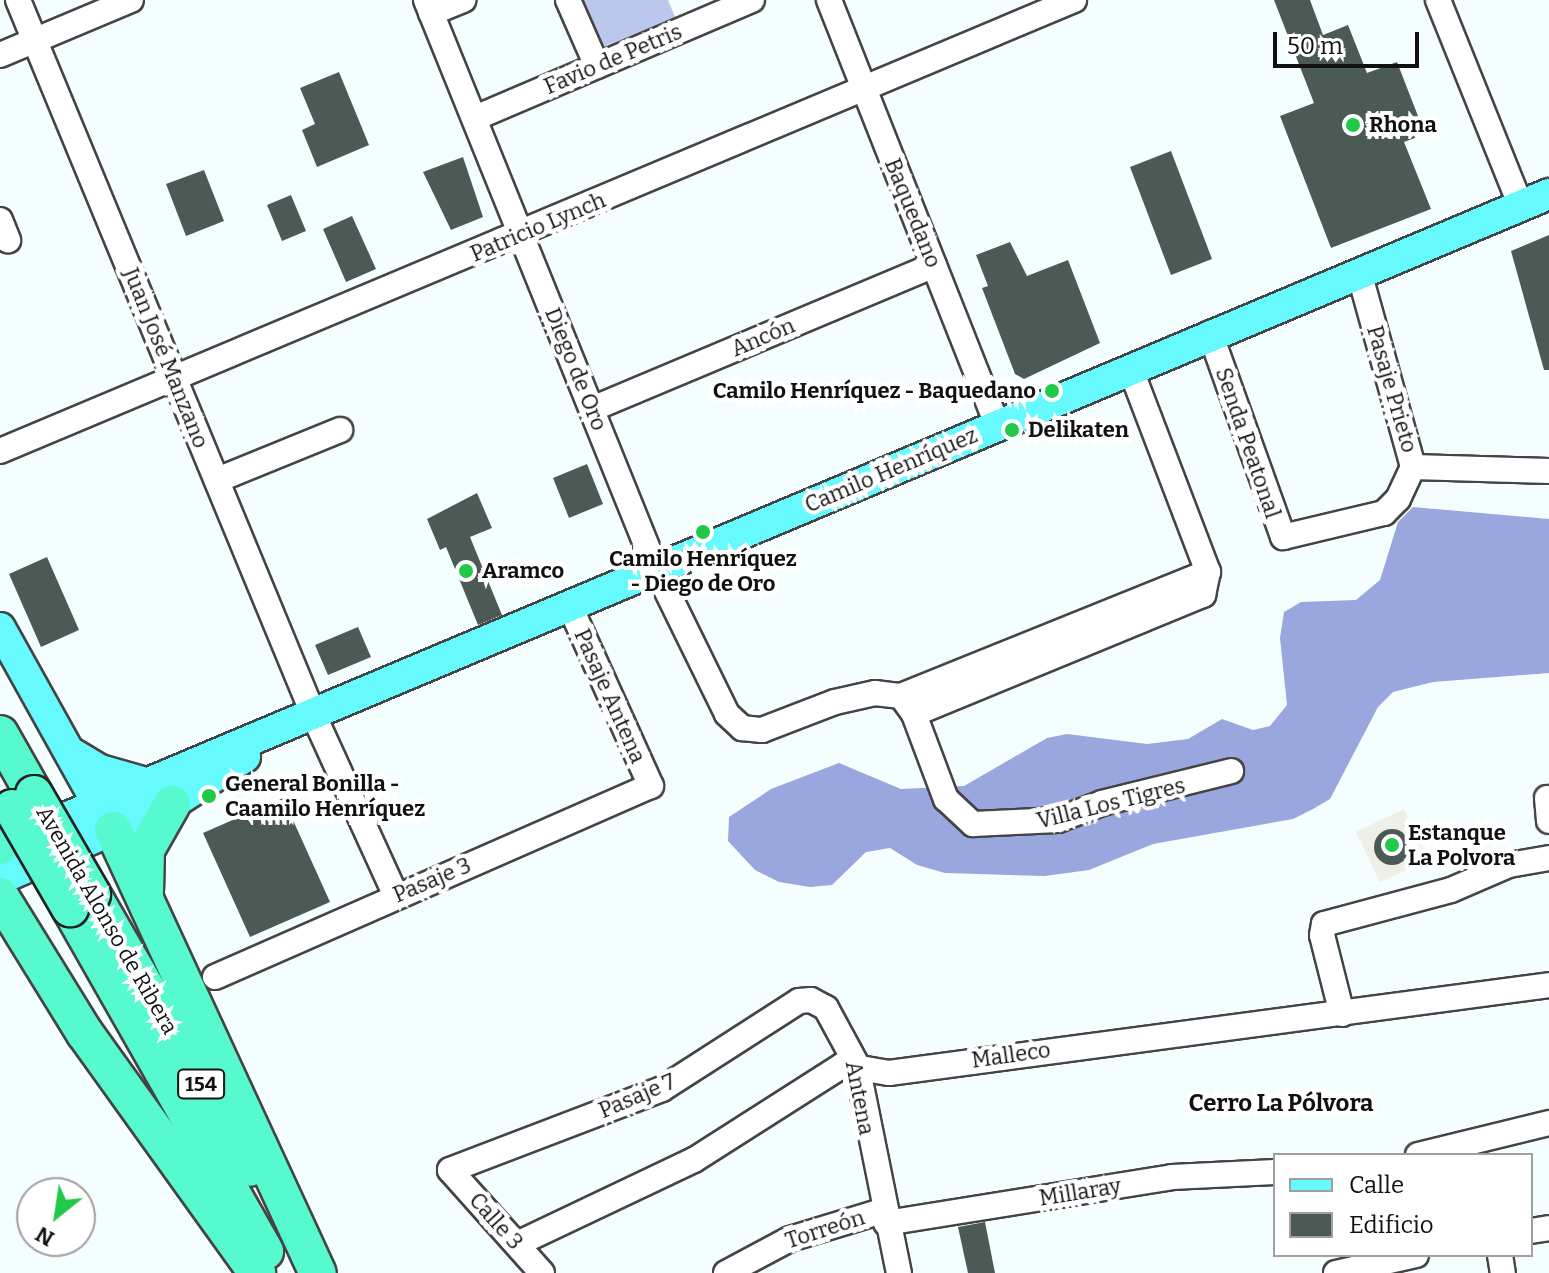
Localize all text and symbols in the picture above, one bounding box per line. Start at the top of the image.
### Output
scale bar [1277,16,1423,66]
street label: Favio de Petris [540,18,686,100]
text: 50 m [1287,32,1343,60]
place label: Rhona [1369,112,1437,138]
marker: Rhona [1344,116,1362,134]
street label: Baquedano [879,155,947,271]
street label: Patricio Lynch [466,187,610,267]
street label: Juan José Manzano [118,264,214,452]
street label: Diego de Oro [539,304,613,434]
street label: Ancón [727,312,799,362]
street label: Pasaje Prieto [1361,323,1423,455]
street label: Senda Peatonal [1210,364,1286,522]
place label: Camilo Henríquez - Baquedano [713,378,1036,404]
marker: Camilo Henríquez - Baquedano [1043,382,1061,400]
place label: Delikaten [1028,417,1129,443]
marker: Delikaten [1003,421,1021,439]
street label: Camilo Henríquez [801,422,981,518]
marker: Camilo Henríquez - Diego de Oro [694,523,712,541]
place label: Camilo Henríquez - Diego de Oro [609,545,797,596]
place label: Aramco [482,558,564,584]
marker: Aramco [457,562,475,580]
street label: Pasaje Antena [569,625,651,767]
place label: General Bonilla - Caamilo Henríquez [225,770,425,822]
street label: Villa Los Tigres [1034,772,1188,834]
marker: General Bonilla - Caamilo Henríquez [200,787,218,805]
street label: Avenida Alonso de Ribera [31,801,183,1039]
place label: Estanque La Polvora [1408,819,1515,870]
marker: Estanque La Polvora [1383,836,1401,854]
street label: Pasaje 3 [389,852,475,908]
street label: Malleco [970,1036,1052,1074]
street label: Antena [840,1059,880,1137]
road number: 154 [177,1068,225,1100]
street label: Pasaje 7 [595,1068,679,1124]
district label: Cerro La Pólvora [1189,1090,1373,1118]
legend [1273,1153,1533,1257]
text: Calle [1349,1171,1404,1199]
street label: Millaray [1037,1173,1123,1211]
north arrow [16,1177,96,1257]
street label: Calle 3 [464,1187,528,1255]
street label: Torreón [782,1204,868,1254]
text: Edificio [1349,1211,1434,1239]
text: N [31,1221,59,1252]

